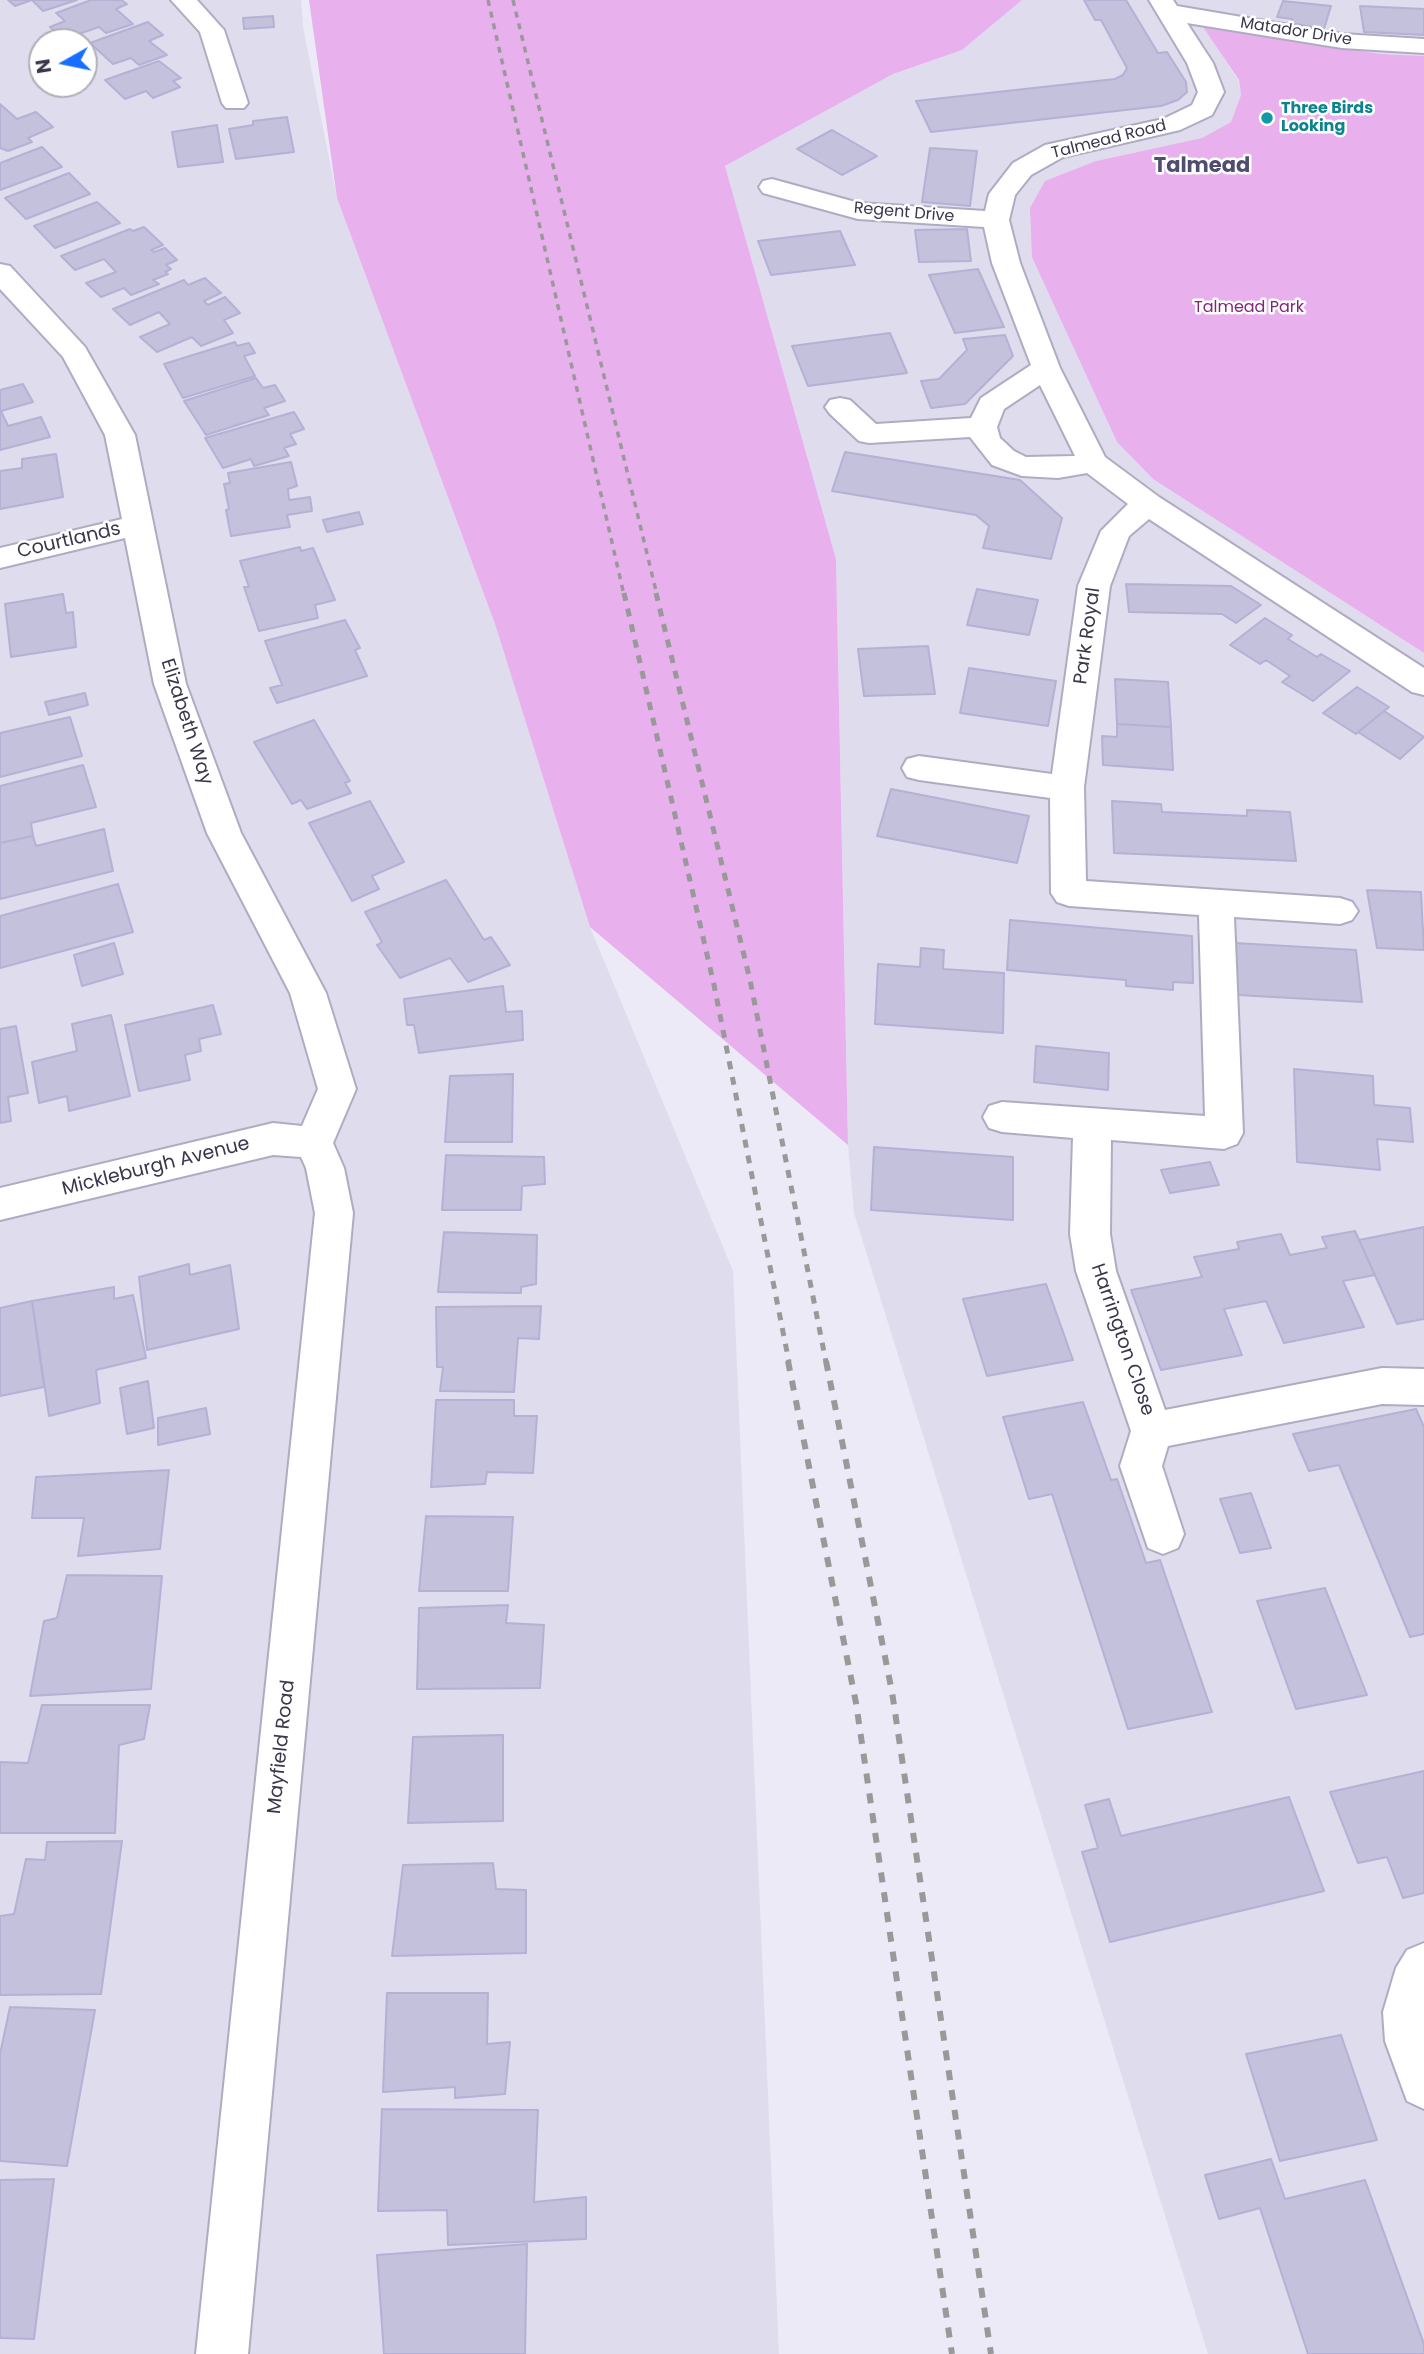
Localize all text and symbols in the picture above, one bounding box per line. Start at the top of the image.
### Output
street label: Matador Drive [1239,14,1353,50]
north arrow [28,28,98,98]
text: N [29,57,58,75]
place label: Three Birds Looking [1281,99,1373,137]
marker: Three Birds Looking [1259,110,1275,126]
street label: Talmead Road [1050,116,1168,164]
district label: Talmead [1154,154,1250,180]
street label: Regent Drive [853,199,955,227]
park label: Talmead Park [1194,298,1304,318]
street label: Courtlands [15,518,123,564]
street label: Park Royal [1070,586,1106,686]
street label: Elizabeth Way [155,656,217,788]
street label: Mickleburgh Avenue [60,1133,252,1201]
street label: Harrington Close [1085,1261,1159,1419]
street label: Mayfield Road [264,1679,300,1815]

